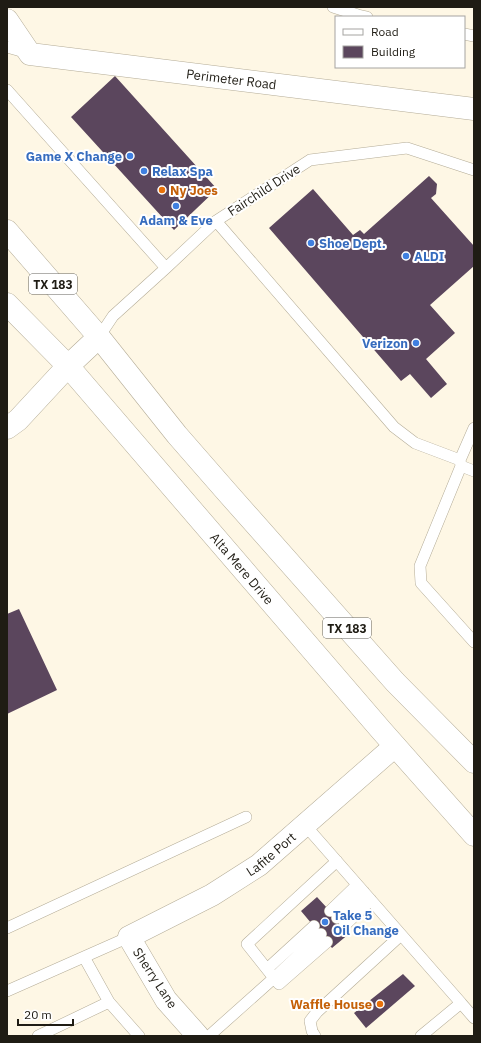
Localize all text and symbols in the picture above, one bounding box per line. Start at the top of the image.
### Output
legend [335,16,465,68]
text: Road [371,24,399,39]
text: Building [371,44,416,59]
street label: Perimeter Road [185,65,277,93]
place label: Game X Change [26,148,122,165]
marker: Game X Change [125,151,135,161]
street label: Fairchild Drive [225,160,303,220]
place label: Relax Spa [152,163,213,180]
marker: Relax Spa [139,166,149,176]
place label: Ny Joes [170,182,218,199]
marker: Ny Joes [157,185,167,195]
marker: Adam & Eve [171,201,181,211]
place label: Adam & Eve [139,212,213,229]
place label: Shoe Dept. [319,235,386,252]
marker: Shoe Dept. [306,238,316,248]
place label: ALDI [414,248,444,265]
marker: ALDI [401,251,411,261]
road number: TX 183 [29,274,77,294]
place label: Verizon [362,335,408,352]
marker: Verizon [411,338,421,348]
street label: Alta Mere Drive [207,529,278,608]
road number: TX 183 [323,618,371,638]
street label: Lafite Port [243,828,299,880]
place label: Take 5 Oil Change [333,907,399,939]
marker: Take 5 Oil Change [320,917,330,927]
street label: Sherry Lane [129,944,181,1012]
place label: Waffle House [290,996,372,1013]
marker: Waffle House [375,999,385,1009]
scale bar [18,1001,73,1027]
text: 20 m [24,1007,52,1022]

